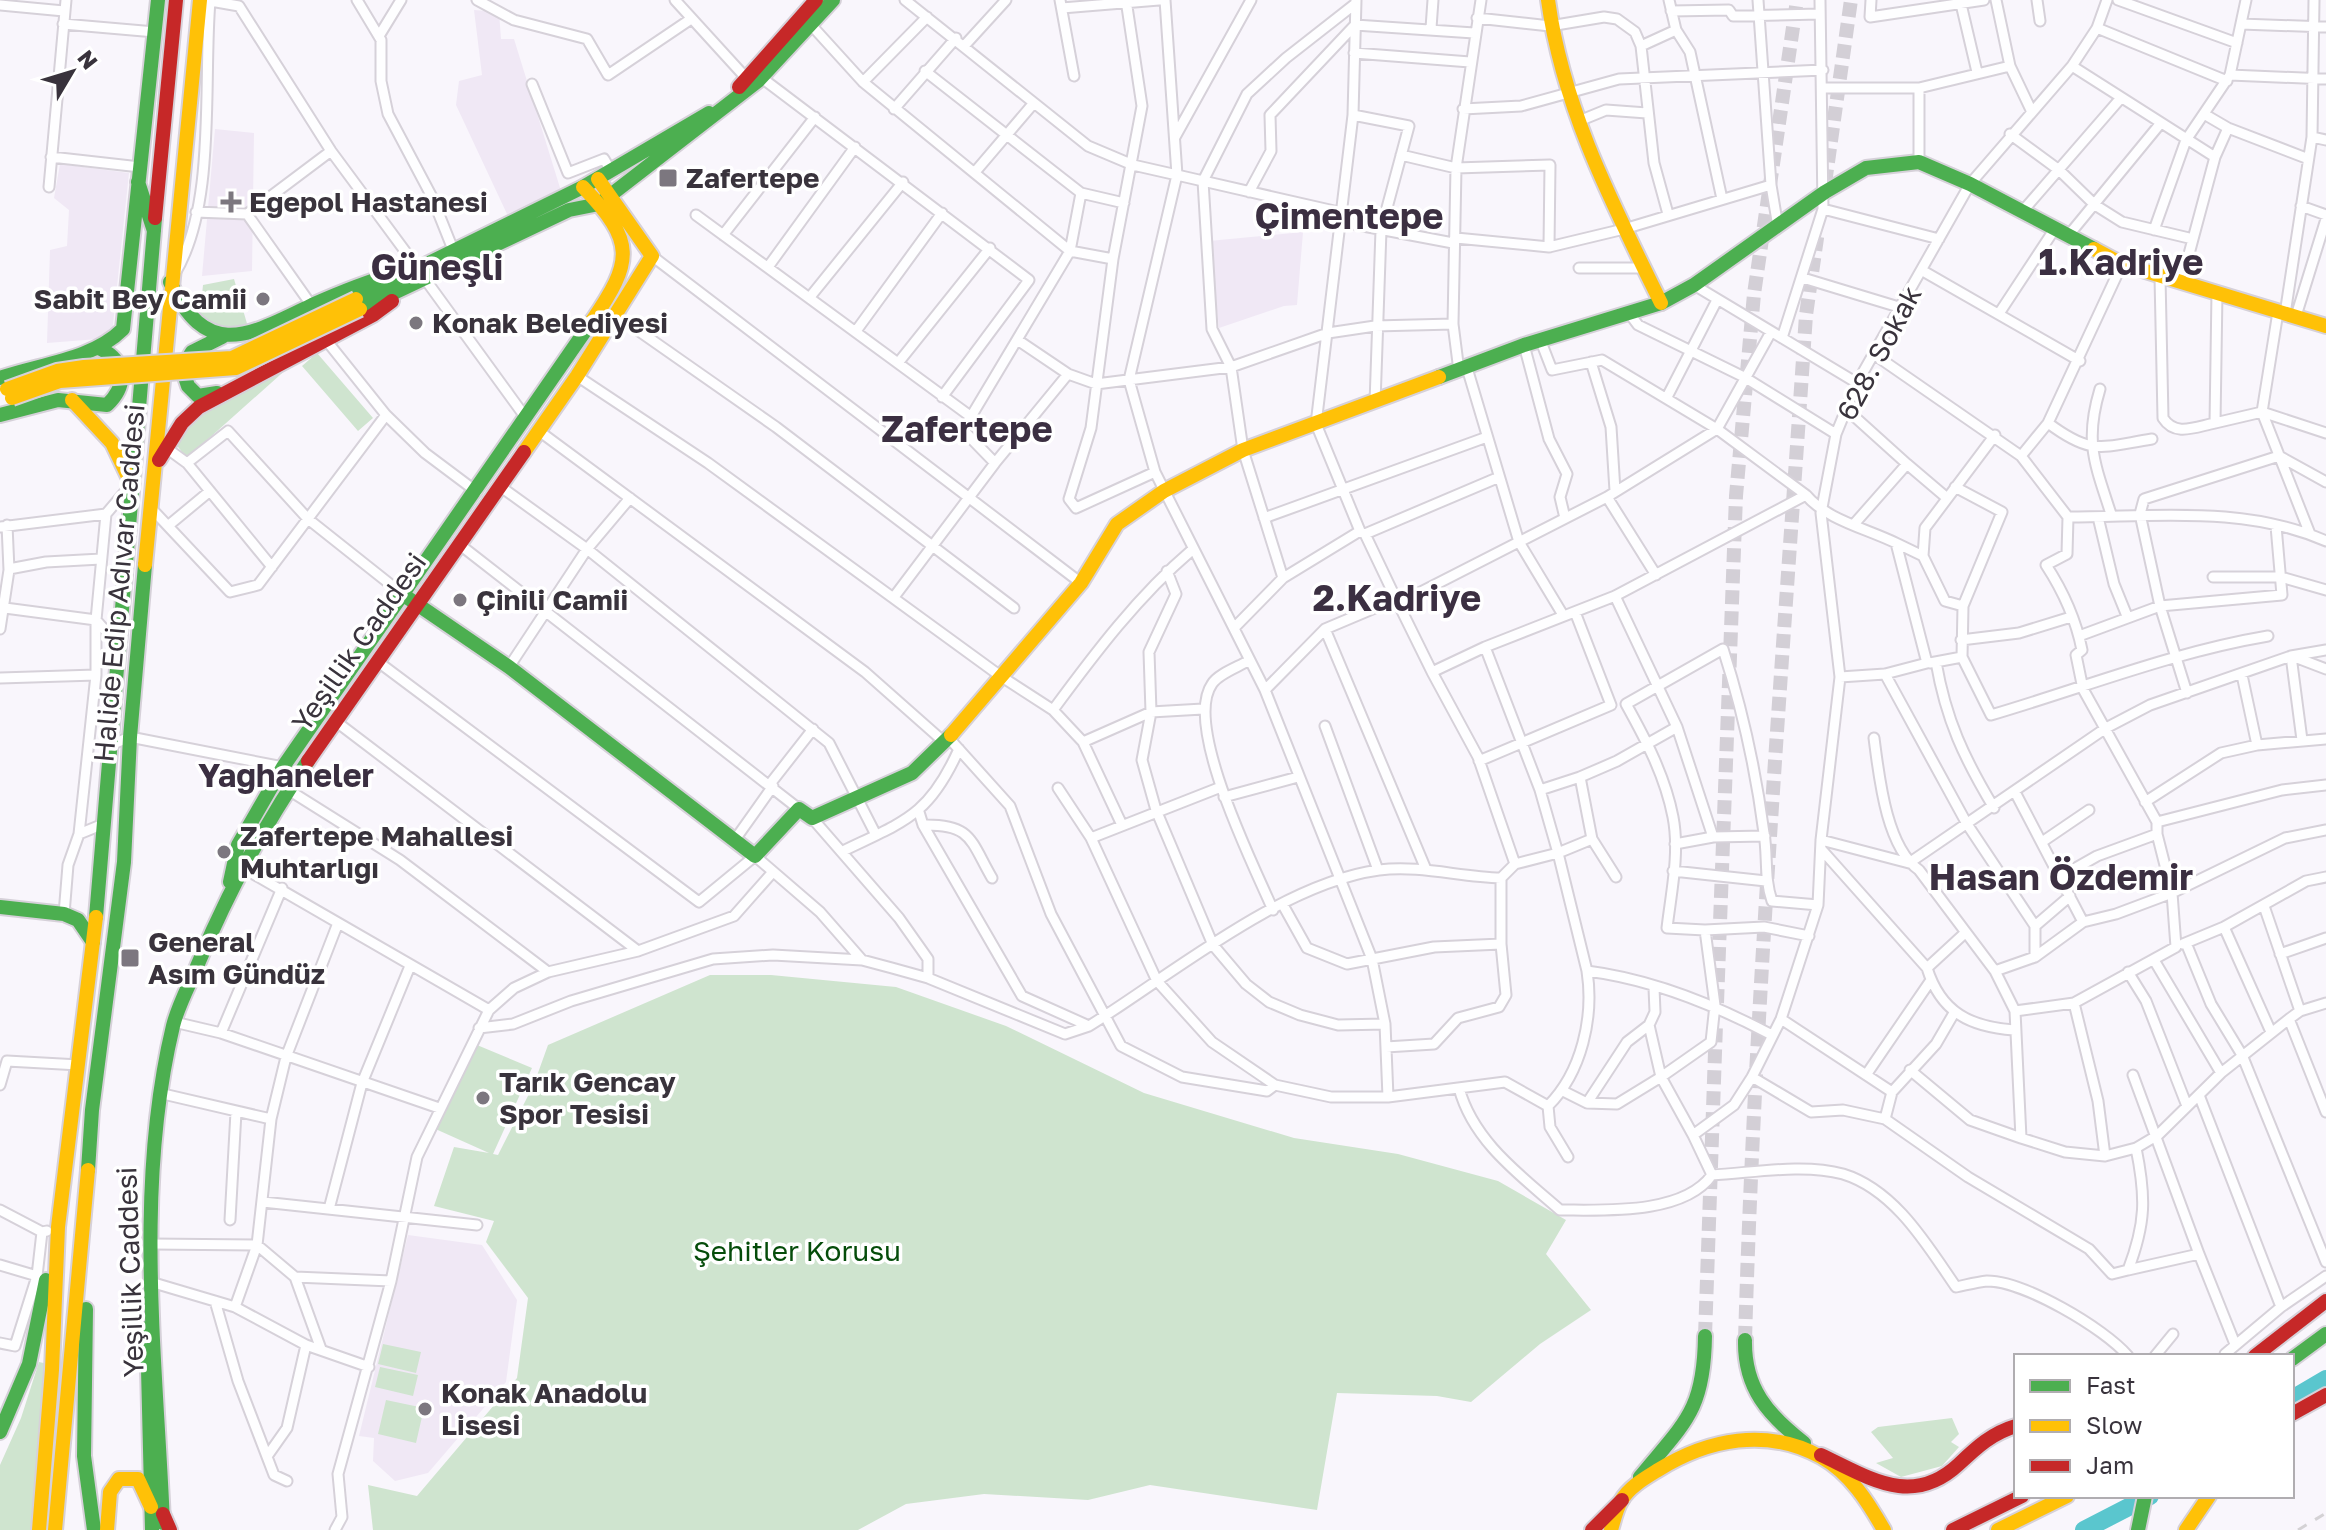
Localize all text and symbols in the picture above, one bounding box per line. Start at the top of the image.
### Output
north arrow [32,32,112,112]
text: N [72,44,104,74]
place label: Zafertepe [686,161,819,194]
marker: Zafertepe [657,167,679,189]
place label: Egepol Hastanesi [249,185,488,218]
marker: Egepol Hastanesi [220,191,242,213]
district label: Çimentepe [1255,194,1443,237]
district label: 1.Kadriye [2039,240,2203,283]
district label: Güneşli [371,245,503,288]
street label: 628. Sokak [1829,280,1928,426]
place label: Sabit Bey Camii [33,282,247,315]
marker: Sabit Bey Camii [254,290,272,308]
place label: Konak Belediyesi [432,306,668,339]
marker: Konak Belediyesi [407,314,425,332]
street label: Halide Edip Adıvar Caddesi [86,402,151,763]
district label: Zafertepe [881,407,1053,450]
street label: Yeşillik Caddesi [285,546,432,737]
district label: 2.Kadriye [1313,576,1481,619]
place label: Çinili Camii [476,583,628,616]
marker: Çinili Camii [451,591,469,609]
district label: Yağhaneler [198,756,374,794]
place label: Zafertepe Mahallesi Muhtarlığı [240,819,513,884]
marker: Zafertepe Mahallesi Muhtarlığı [215,843,233,861]
district label: Hasan Özdemir [1929,855,2193,898]
place label: General Asım Gündüz [148,925,325,990]
marker: General Asım Gündüz [119,947,141,969]
place label: Tarık Gencay Spor Tesisi [499,1065,676,1130]
marker: Tarık Gencay Spor Tesisi [474,1089,492,1107]
street label: Yeşillik Caddesi [109,1166,150,1378]
park label: Şehitler Korusu [693,1234,901,1267]
legend [2014,1354,2294,1498]
text: Fast [2086,1370,2136,1399]
place label: Konak Anadolu Lisesi [441,1376,647,1441]
marker: Konak Anadolu Lisesi [416,1400,434,1418]
text: Slow [2086,1410,2142,1439]
text: Jam [2086,1450,2134,1479]

